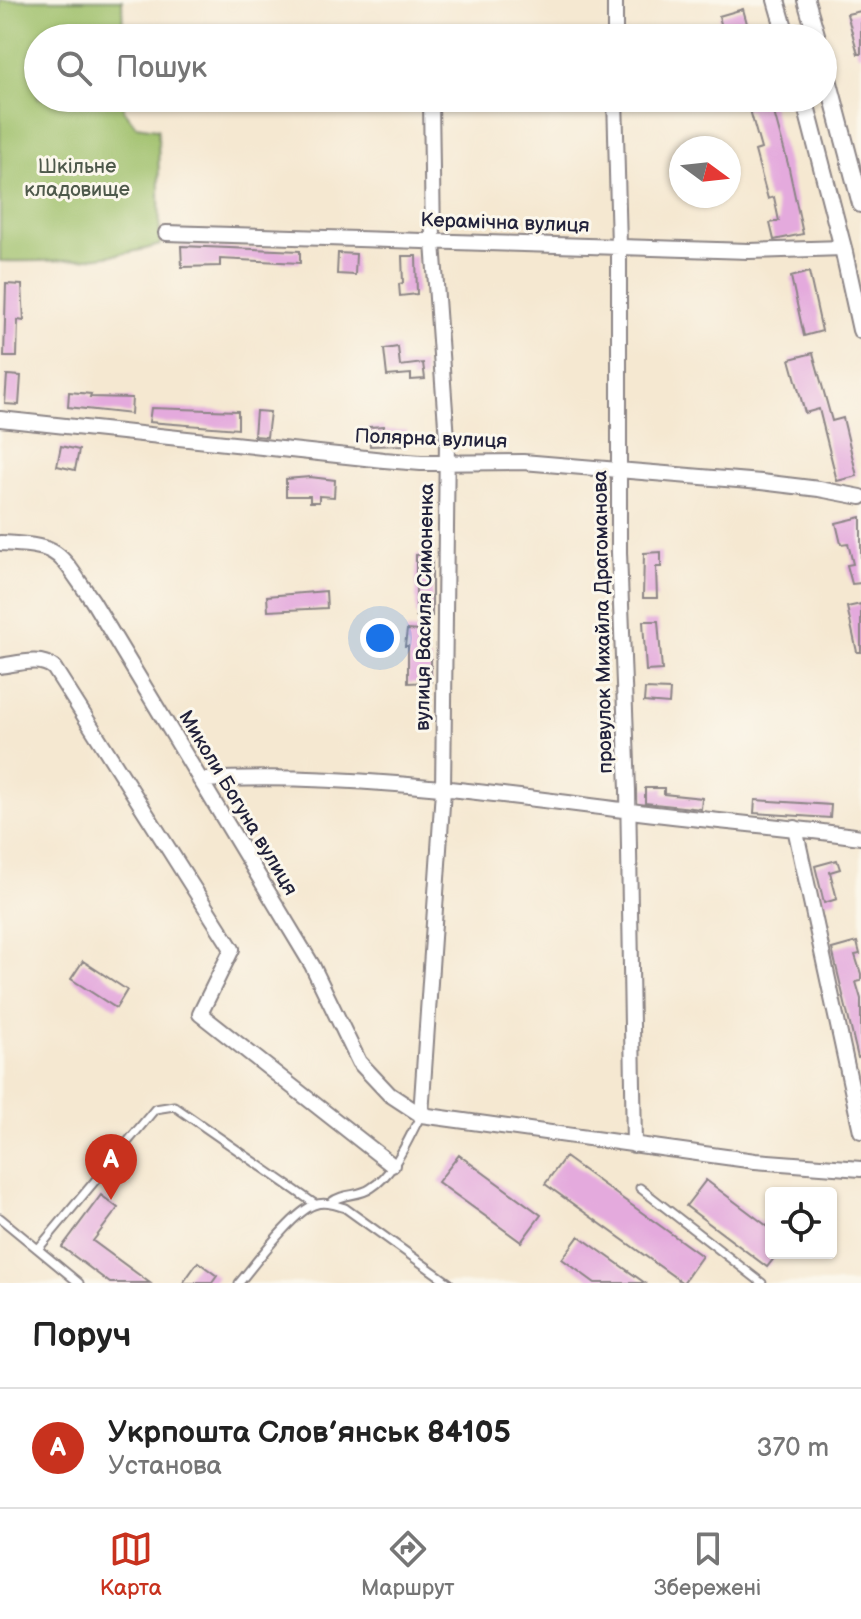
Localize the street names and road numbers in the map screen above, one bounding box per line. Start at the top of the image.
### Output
street label: Керамічна вулиця [420,208,590,238]
street label: Полярна вулиця [354,424,508,454]
street label: провулок Михайла Драгоманова [588,470,618,774]
street label: вулиця Василя Симоненка [411,483,439,731]
street label: Миколи Богуна вулиця [173,706,303,900]

